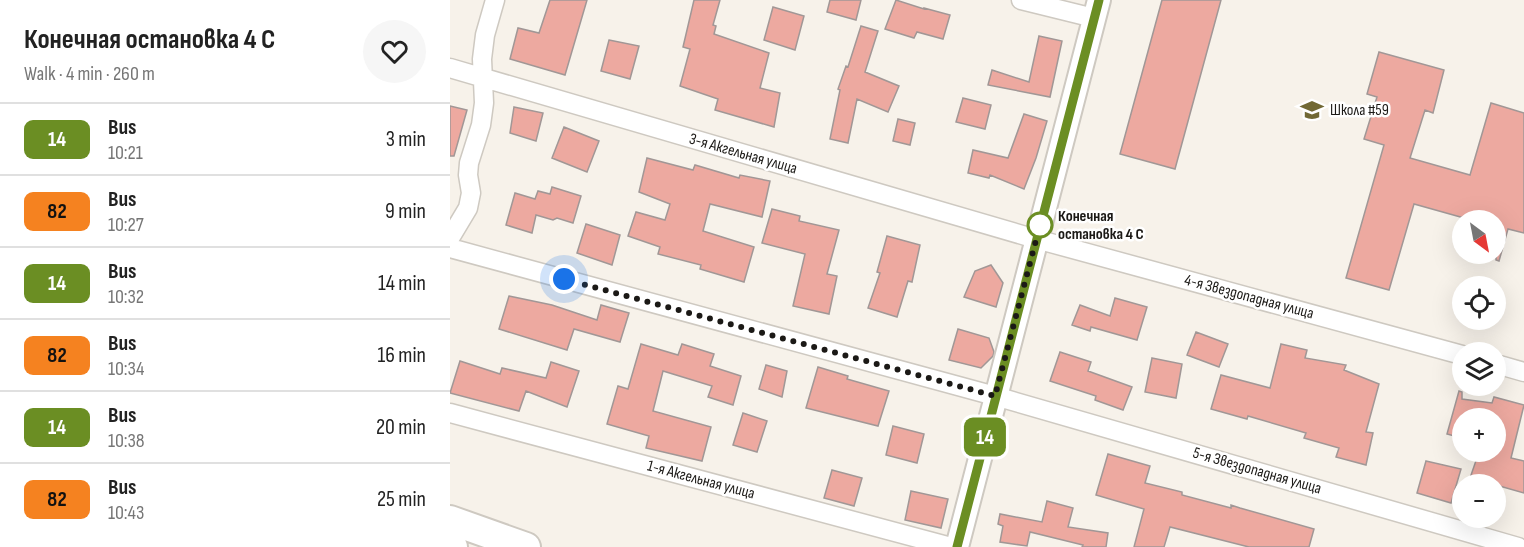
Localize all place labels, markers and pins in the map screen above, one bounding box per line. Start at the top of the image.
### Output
school or university icon: Школа #59 [1299,97,1325,123]
place label: Школа #59 [1330,101,1389,120]
place label: Конечная остановка 4 С [1058,207,1144,244]
marker: Конечная остановка 4 С [1027,212,1053,238]

